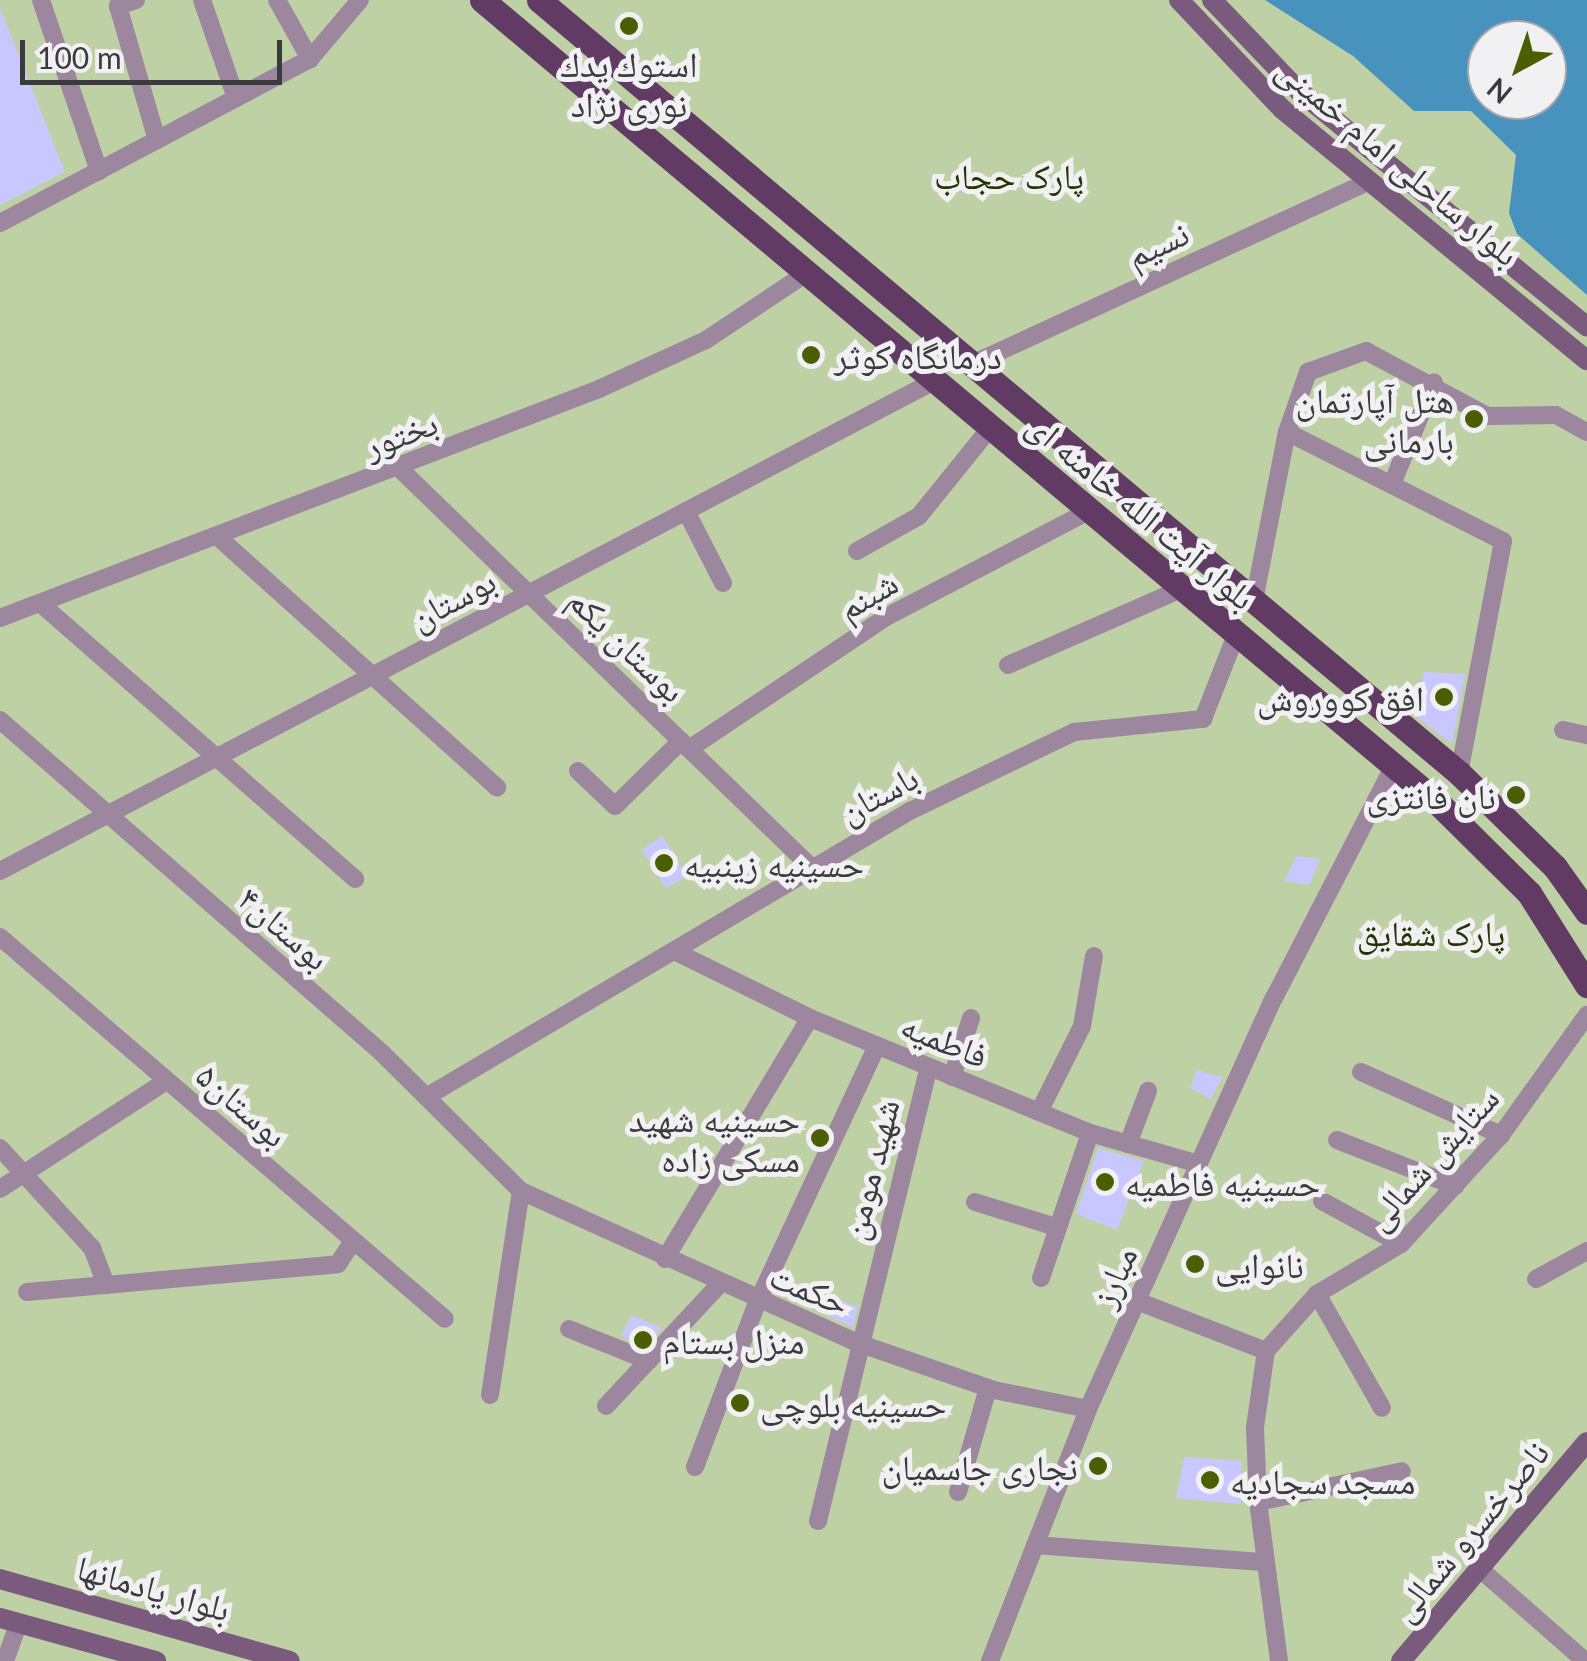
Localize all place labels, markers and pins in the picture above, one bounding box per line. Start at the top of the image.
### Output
marker: استوك يدك نوری نژاد [618,15,640,37]
place label: استوك يدك نوری نژاد [561,42,697,124]
place label: درمانگاه کوثر [834,334,1002,376]
marker: درمانگاه کوثر [798,342,824,368]
place label: هتل آپارتمان بارمانی [1295,378,1454,460]
marker: هتل آپارتمان بارمانی [1463,408,1485,430]
place label: افق کووروش [1257,676,1424,718]
marker: افق کووروش [1433,686,1455,708]
place label: نان فانتزی [1367,774,1496,816]
marker: نان فانتزی [1505,784,1527,806]
place label: حسینیه زینبیه [684,842,864,884]
marker: حسینیه زینبیه [653,852,675,874]
place label: حسینیه شهید مسکی زاده [629,1097,800,1179]
marker: حسینیه شهید مسکی زاده [809,1127,831,1149]
place label: حسینیه فاطمیه [1125,1161,1320,1203]
marker: حسینیه فاطمیه [1094,1171,1116,1193]
place label: نانوایی [1215,1243,1304,1285]
marker: نانوایی [1184,1253,1206,1275]
place label: منزل بستام [663,1319,805,1361]
marker: منزل بستام [632,1329,654,1351]
place label: حسینیه بلوچی [760,1382,947,1424]
marker: حسینیه بلوچی [729,1392,751,1414]
place label: نجاری جاسمیان [882,1445,1078,1487]
marker: نجاری جاسمیان [1087,1455,1109,1477]
place label: مسجد سجادیه [1230,1459,1416,1501]
marker: مسجد سجادیه [1199,1469,1221,1491]

